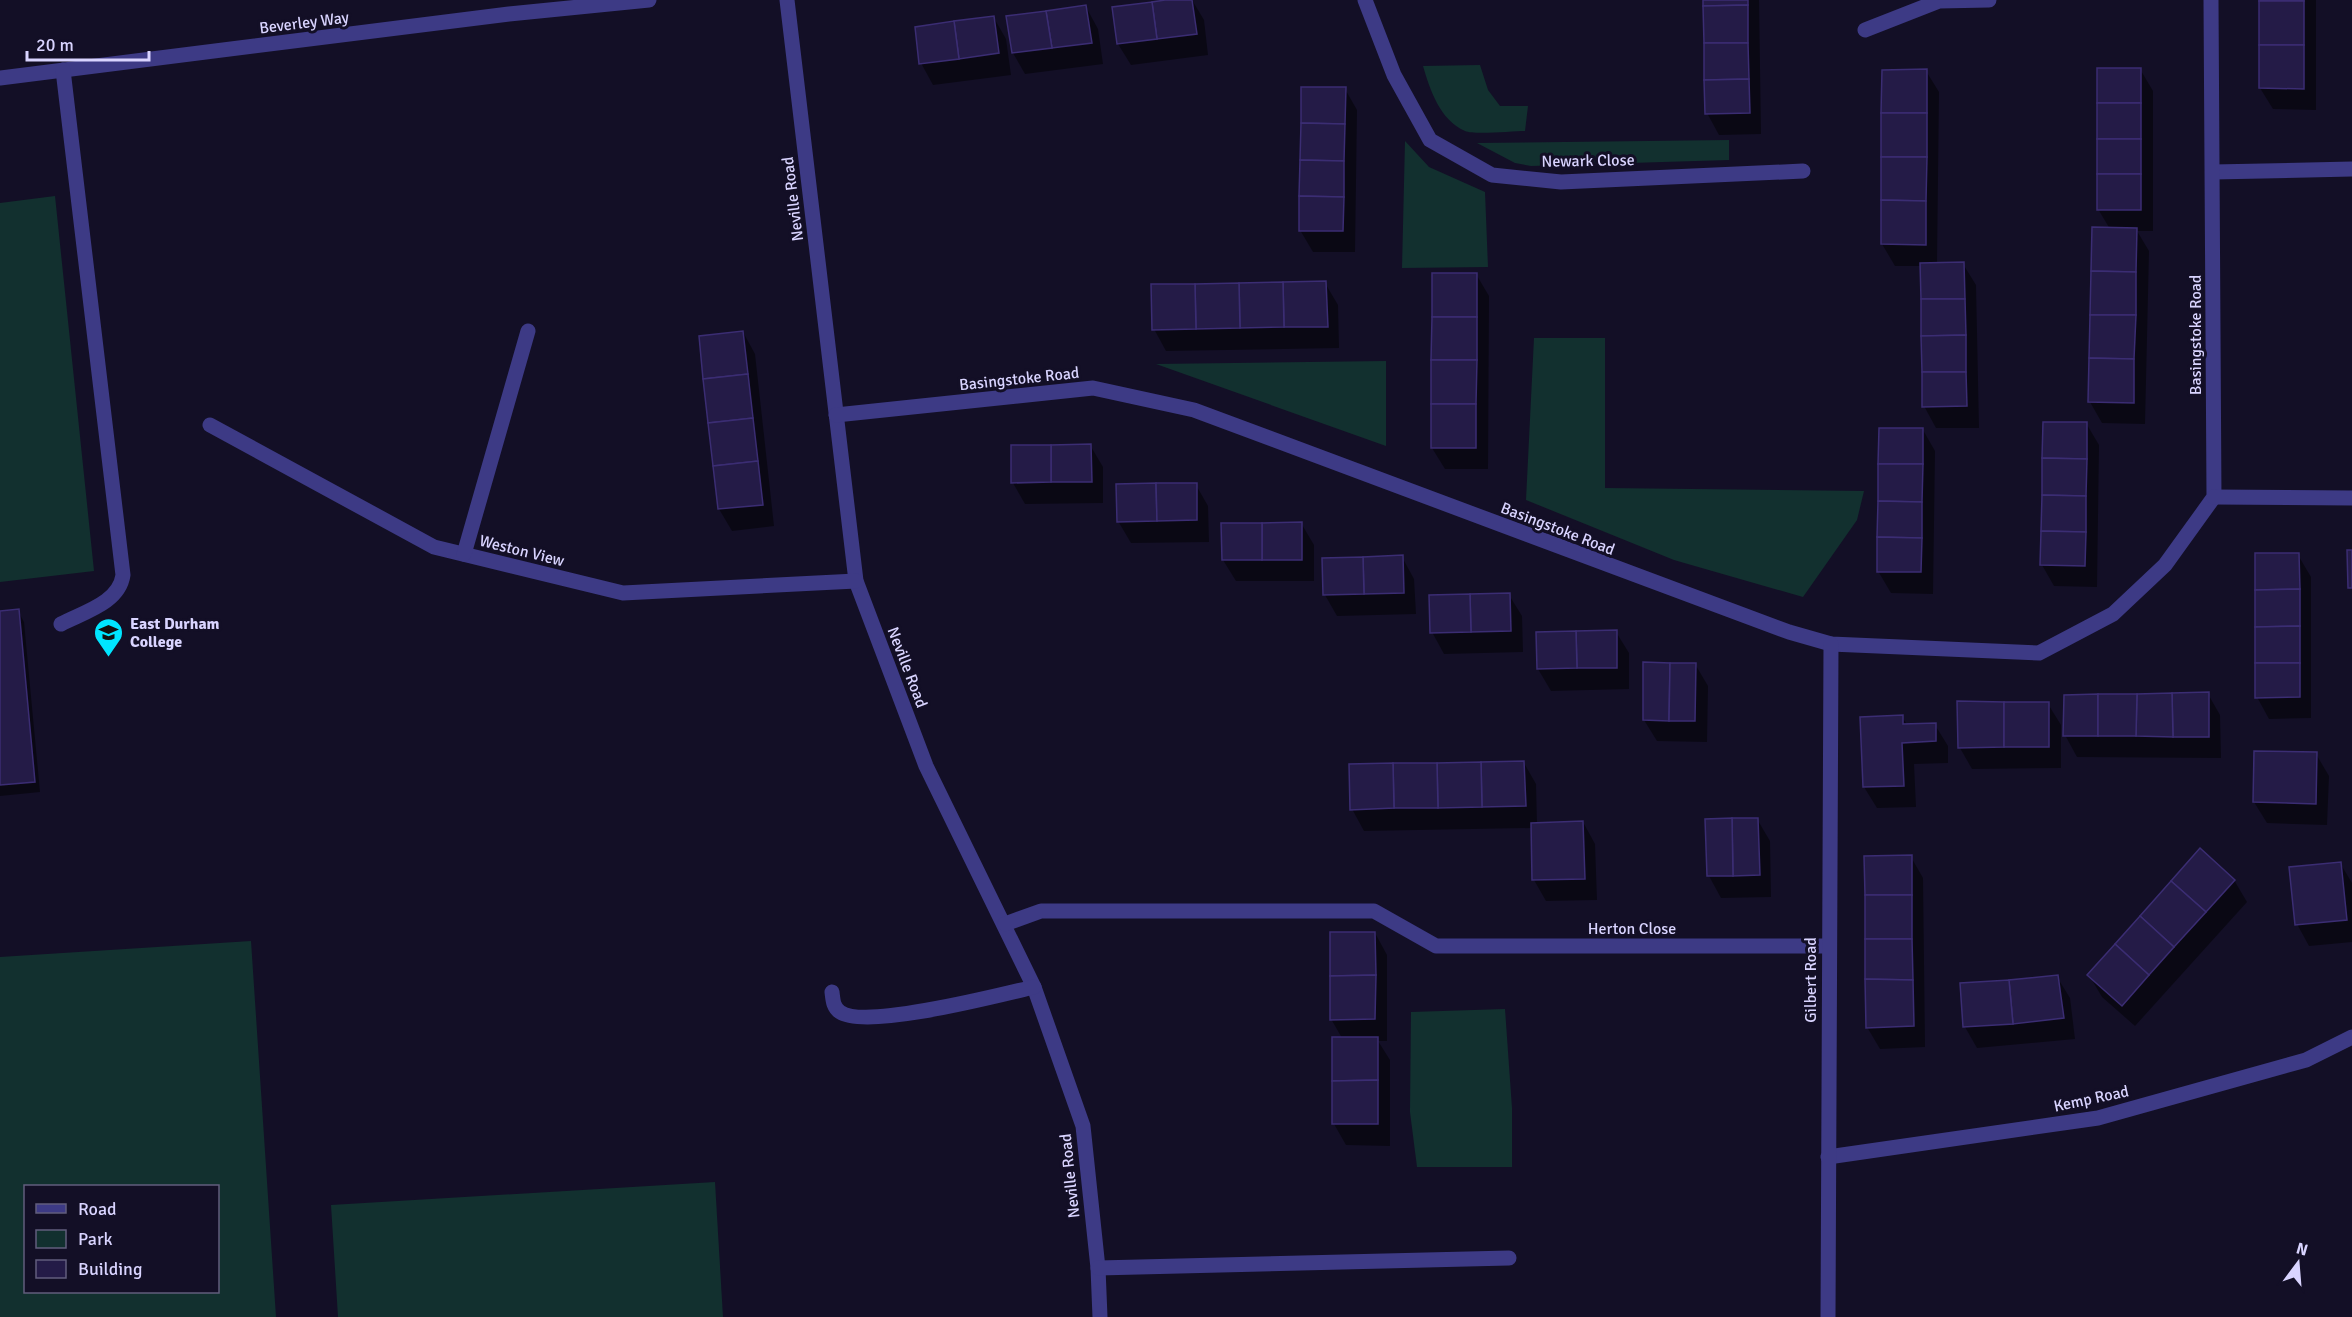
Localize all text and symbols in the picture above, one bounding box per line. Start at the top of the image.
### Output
street label: Beverley Way [258,8,351,38]
scale bar [27,24,148,62]
text: 20 m [36,34,74,56]
street label: Newark Close [1541,150,1635,172]
street label: Neville Road [778,155,808,242]
street label: Basingstoke Road [2186,275,2206,395]
street label: Basingstoke Road [958,363,1080,395]
street label: Basingstoke Road [1498,498,1618,560]
street label: Weston View [477,531,567,571]
place label: East Durham College [130,614,220,652]
school or university icon: East Durham College [93,616,125,658]
street label: Neville Road [883,624,932,711]
street label: Herton Close [1588,919,1676,939]
street label: Gilbert Road [1801,937,1821,1023]
street label: Kemp Road [2052,1081,2131,1117]
street label: Neville Road [1056,1133,1084,1219]
legend [24,1185,219,1293]
text: Road [78,1198,117,1220]
text: Park [78,1228,113,1250]
north arrow [2268,1233,2328,1293]
text: N [2294,1238,2310,1261]
text: Building [78,1258,142,1280]

